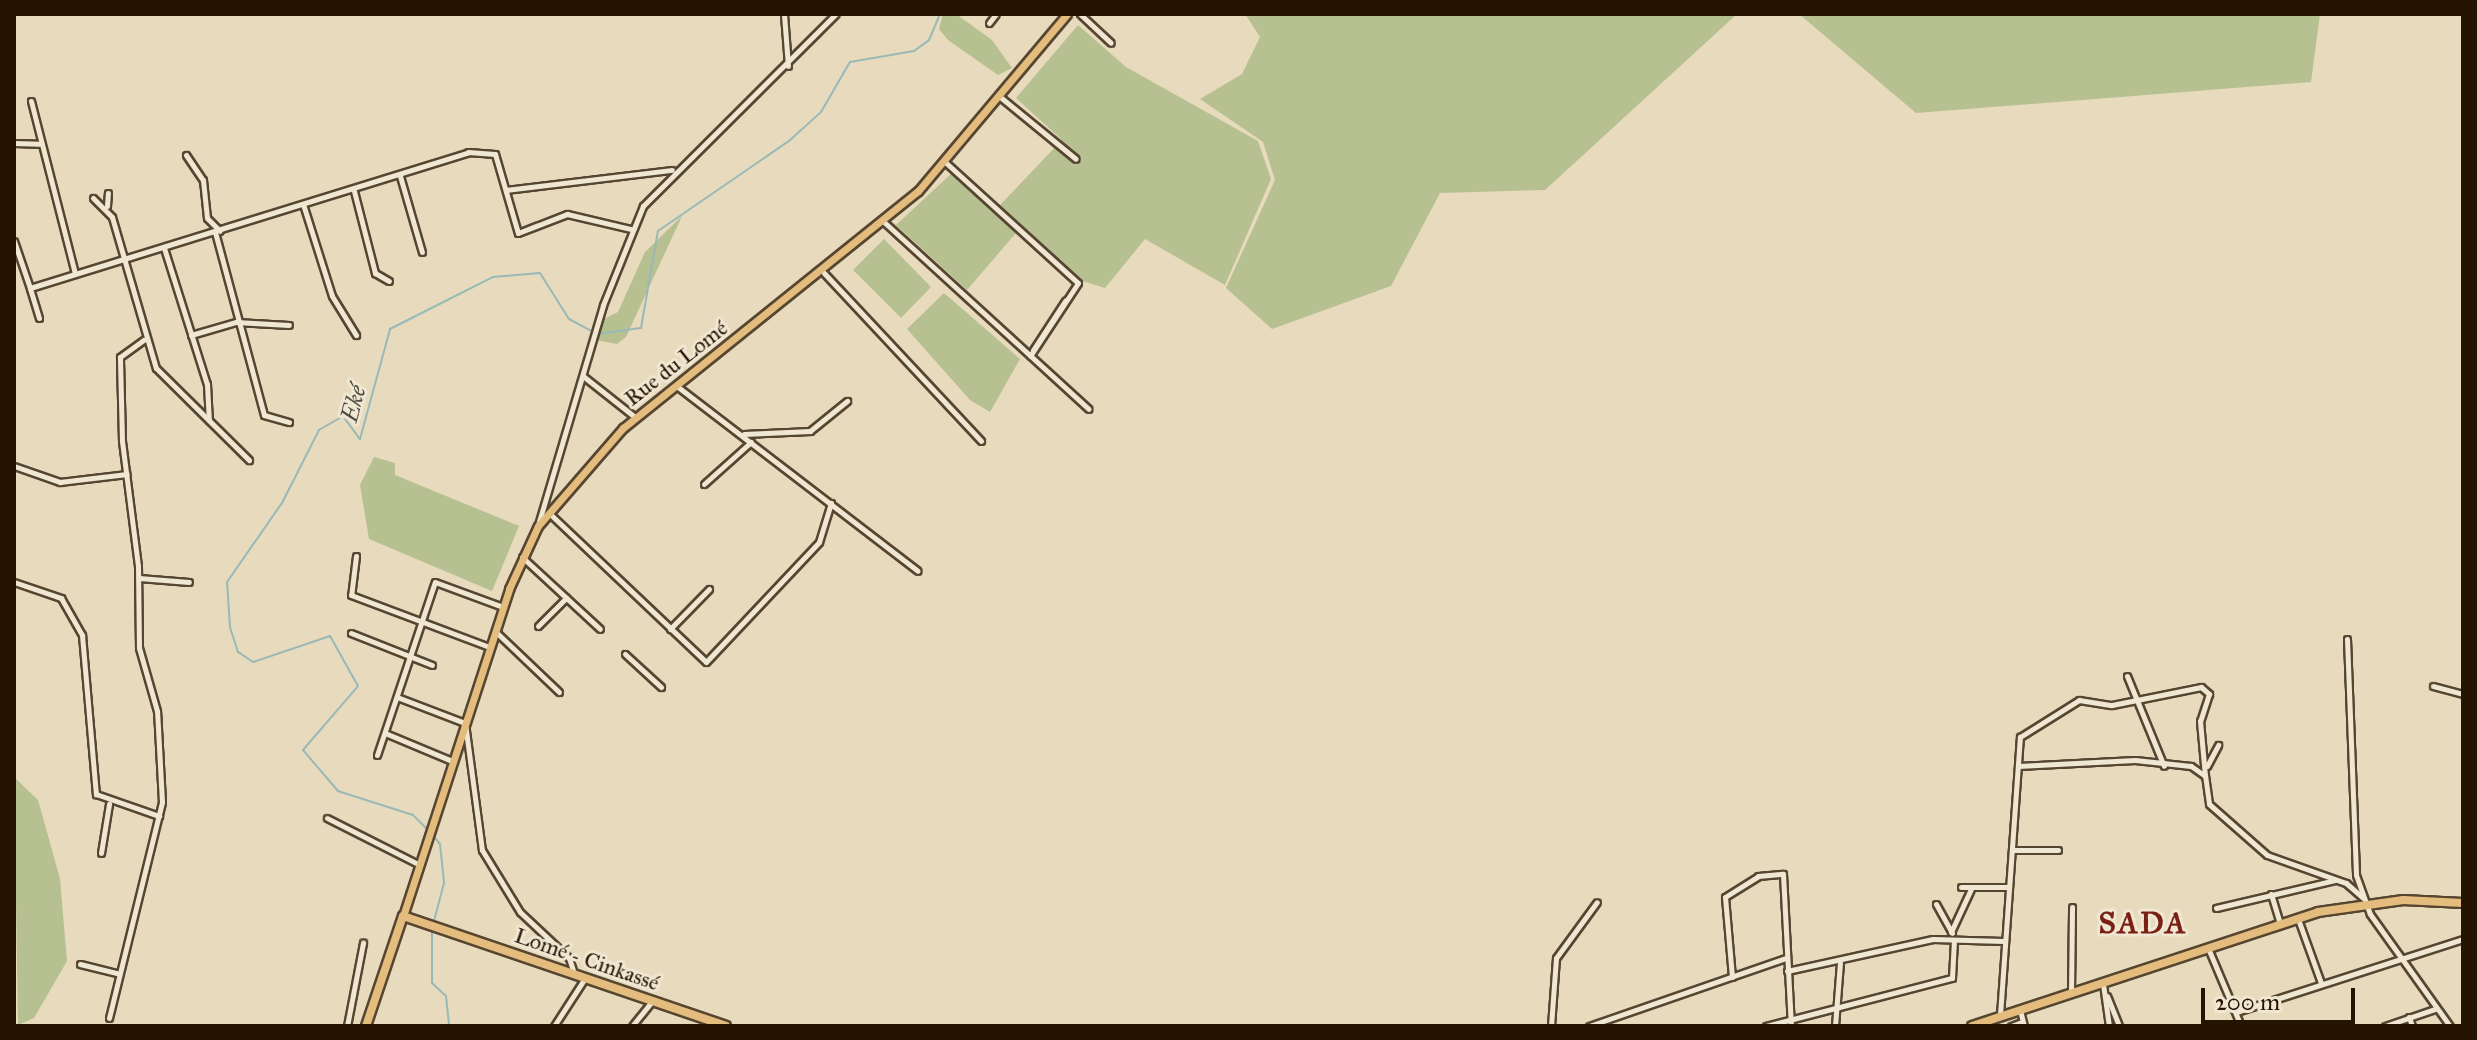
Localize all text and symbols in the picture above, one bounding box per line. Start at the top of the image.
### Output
street label: Rue du Lomé [619,315,733,411]
water label: Eké [335,382,373,426]
district label: SADA [2099,905,2187,941]
street label: Lomé - Cinkassé [511,922,663,996]
scale bar [2205,972,2359,1022]
text: 200 m [2215,987,2280,1017]

